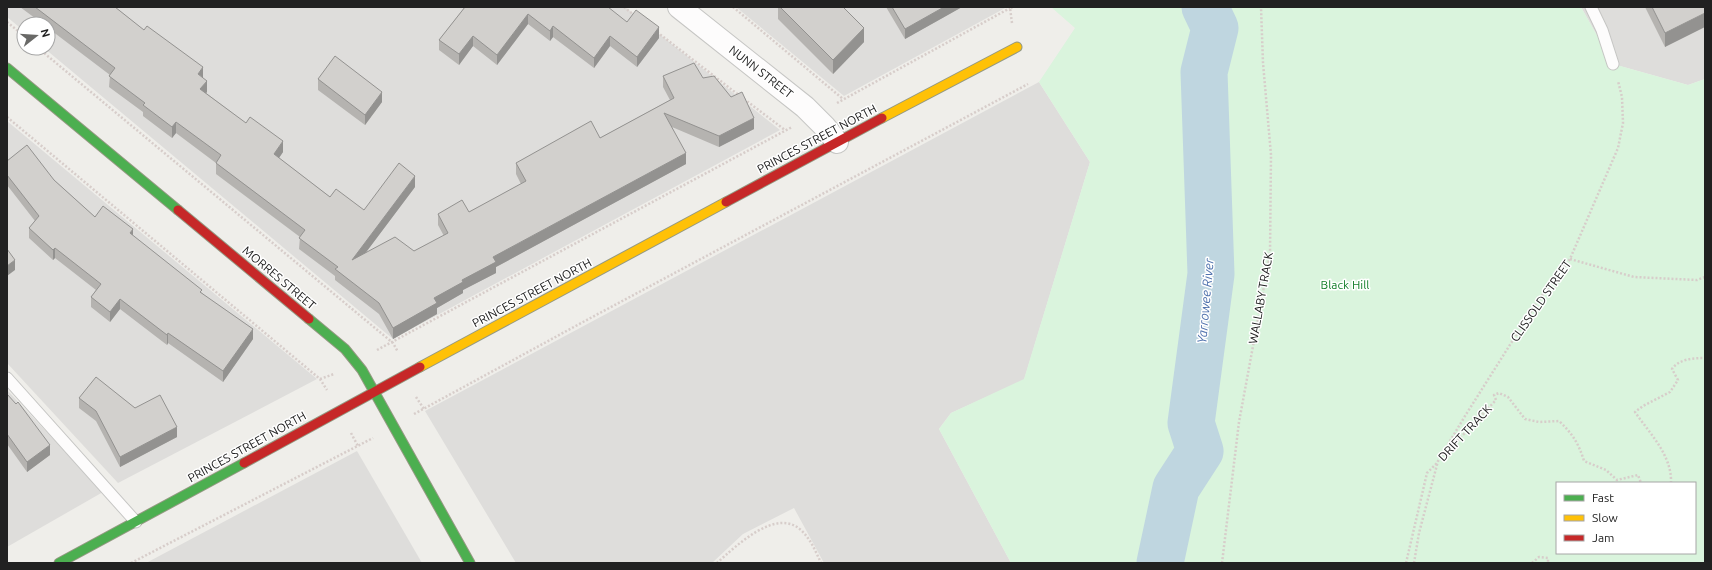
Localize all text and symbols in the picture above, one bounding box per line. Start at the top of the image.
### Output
north arrow [16,16,56,56]
text: N [39,27,53,39]
street label: NUNN STREET [727,43,796,101]
street label: PRINCES STREET NORTH [755,102,879,176]
street label: MORRES STREET [240,243,319,312]
street label: WALLABY TRACK [1246,250,1275,345]
street label: PRINCES STREET NORTH [470,256,594,330]
water label: Yarrowee River [1194,257,1216,344]
street label: CLISSOLD STREET [1508,257,1574,344]
park label: Black Hill [1321,278,1369,291]
street label: DRIFT TRACK [1435,401,1494,463]
street label: PRINCES STREET NORTH [185,409,308,485]
legend [1556,482,1696,554]
text: Fast [1592,491,1614,504]
text: Slow [1592,511,1618,524]
text: Jam [1592,531,1614,544]

